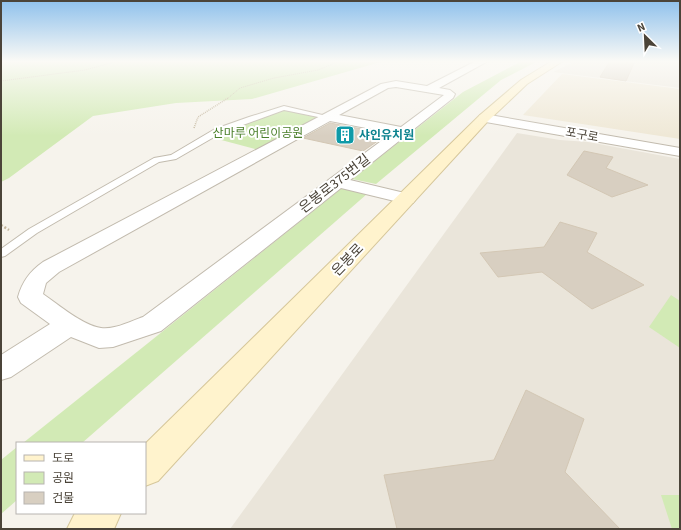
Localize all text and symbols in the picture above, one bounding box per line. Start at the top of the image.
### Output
north arrow [625,16,665,56]
text: N [635,19,648,36]
building icon: 샤인유치원 [334,124,356,146]
street label: 포구로 [564,124,600,146]
park label: 산마루 어린이공원 [213,125,303,142]
place label: 샤인유치원 [359,127,414,144]
street label: 은봉로375번길 [295,150,375,218]
street label: 은봉로 [327,239,369,281]
legend [16,442,146,514]
text: 도로 [52,450,74,467]
text: 공원 [52,470,74,487]
text: 건물 [52,490,74,507]

